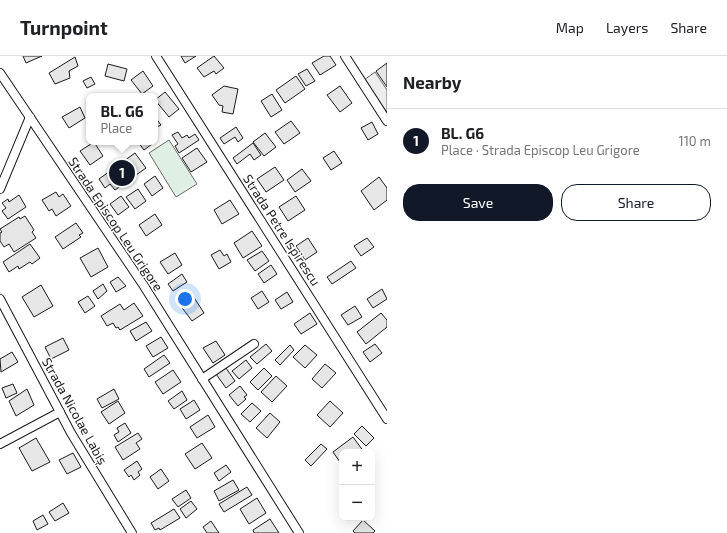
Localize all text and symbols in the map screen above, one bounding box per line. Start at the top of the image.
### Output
text: Turnpoint [20,16,108,39]
text: Map [556,19,584,36]
text: Layers [606,19,648,36]
text: Share [670,19,707,36]
text: Nearby [403,72,461,92]
popup [86,93,158,145]
text: BL. G6 [100,102,144,120]
text: Place [100,120,132,136]
text: BL. G6 [441,124,484,142]
text: 1 [413,133,419,149]
text: 110 m [679,133,711,149]
text: Place · Strada Episcop Leu Grigore [441,142,640,158]
street label: Strada Episcop Leu Grigore [65,154,167,294]
pin: 1 [109,158,135,188]
street label: Strada Petre Ispirescu [240,171,324,289]
button: Save [403,184,553,221]
button: Share [561,184,711,221]
your location [175,289,195,309]
street label: Strada Nicolae Labiș [38,355,111,468]
map controls [339,449,375,521]
button: + [339,449,375,485]
button: − [339,485,375,521]

